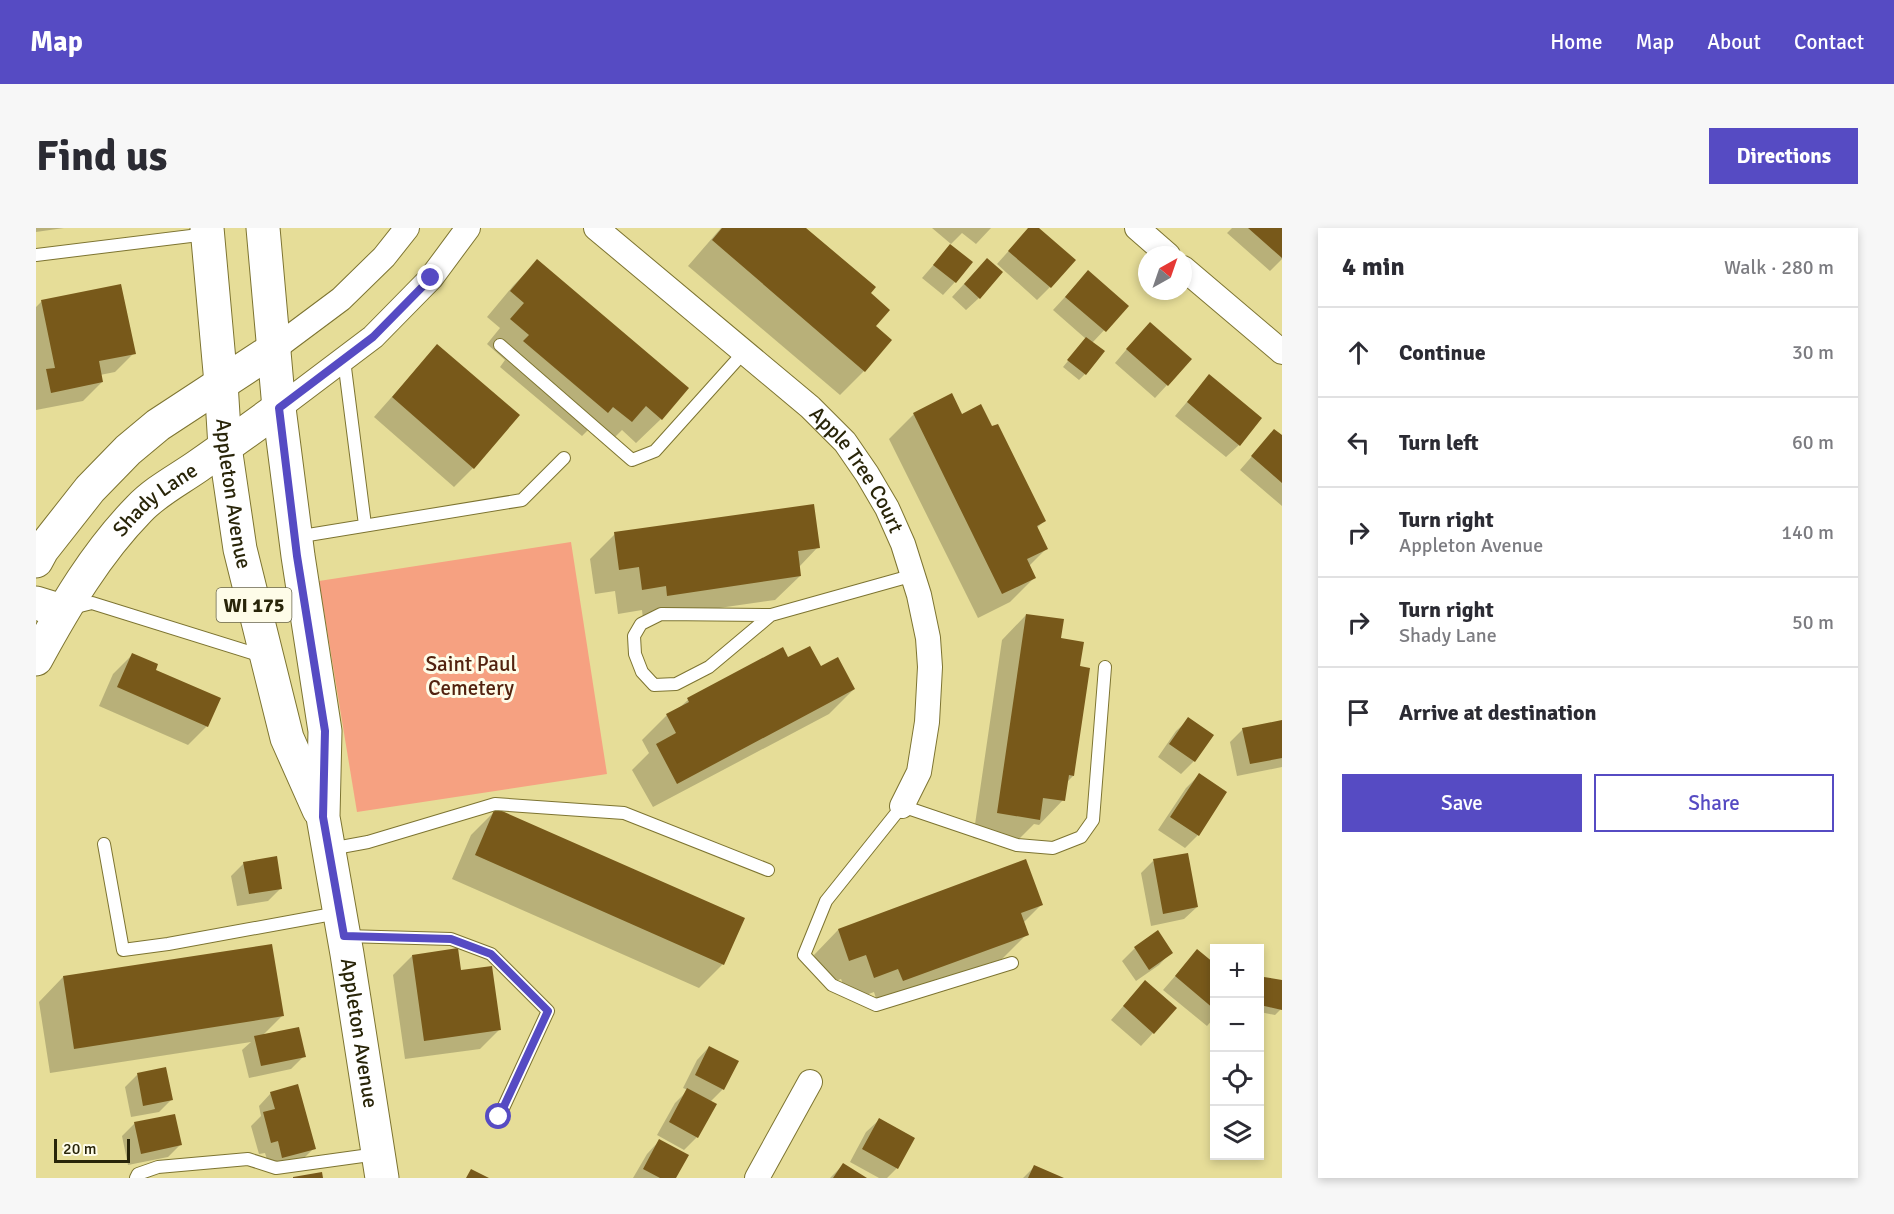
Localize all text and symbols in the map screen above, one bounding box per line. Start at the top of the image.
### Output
text: Map [30,25,83,59]
text: Home [1550,29,1603,55]
text: Map [1636,29,1674,55]
text: About [1707,29,1761,55]
text: Contact [1794,29,1864,55]
button: Directions [1709,128,1858,184]
text: Find us [36,131,167,182]
north arrow [1138,246,1192,300]
text: 4 min [1342,251,1405,283]
text: Walk · 280 m [1724,255,1834,280]
route end [417,264,443,290]
icon: ahead [1342,336,1375,369]
text: Continue [1399,339,1486,366]
text: 30 m [1792,340,1834,365]
street label: Apple Tree Court [804,401,909,537]
street label: Appleton Avenue [210,418,257,571]
icon: left [1342,426,1375,459]
text: Turn left [1399,429,1479,456]
text: 60 m [1792,430,1834,455]
street label: Shady Lane [107,457,202,542]
text: Turn right [1399,506,1494,533]
icon: right [1342,516,1375,549]
text: 140 m [1781,520,1834,545]
text: Appleton Avenue [1399,533,1543,558]
road number: WI 175 [216,588,292,622]
text: Turn right [1399,596,1494,623]
icon: right [1342,606,1375,639]
text: 50 m [1792,610,1834,635]
text: Shady Lane [1399,623,1497,648]
park label: Saint Paul Cemetery [425,651,517,701]
icon: arrive [1342,696,1375,729]
text: Arrive at destination [1399,699,1596,726]
button: Save [1342,774,1582,832]
button: Share [1594,774,1834,832]
map controls [1210,944,1264,1160]
button: + [1210,944,1264,998]
street label: Appleton Avenue [335,956,384,1110]
button: − [1210,998,1264,1052]
button: locate [1210,1052,1264,1106]
route start [485,1103,511,1129]
button: layers [1210,1106,1264,1160]
scale bar [54,1136,130,1164]
text: 20 m [63,1139,97,1159]

